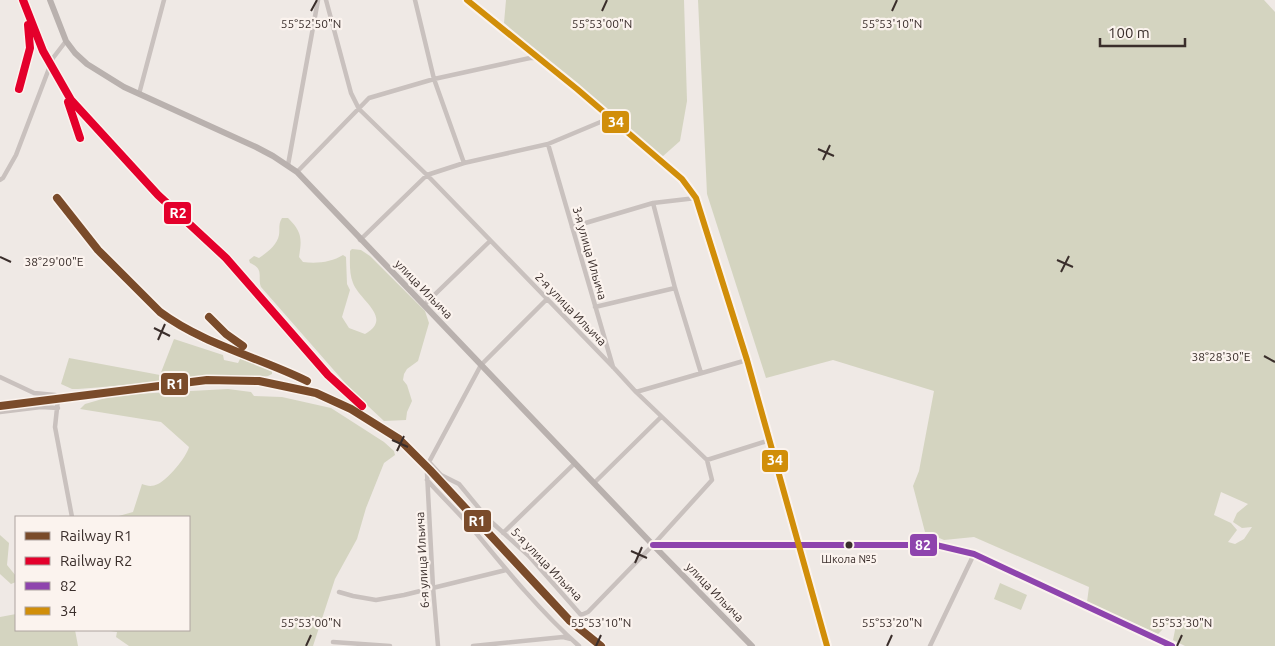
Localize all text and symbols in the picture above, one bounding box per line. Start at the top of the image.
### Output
scale bar [1100,15,1185,47]
text: 55°52'50"N [281,17,341,30]
text: 55°53'00"N [572,17,632,30]
text: 55°53'10"N [862,17,922,30]
text: 100 m [1108,24,1150,41]
line badge: 34 [601,110,630,134]
text: 34 [608,114,624,130]
line badge: R2 [163,201,192,225]
text: R2 [169,205,187,221]
street label: 3-я улица Ильича [570,205,610,301]
text: 38°29'00"E [25,255,84,268]
street label: улица Ильича [393,257,455,321]
street label: 2-я улица Ильича [533,270,609,348]
text: 38°28'30"E [1192,350,1251,363]
line badge: R1 [160,372,189,396]
text: R1 [166,376,184,392]
line badge: 34 [761,449,789,473]
text: 34 [767,452,783,468]
line badge: R1 [463,509,492,533]
street label: 6-я улица Ильича [413,512,431,608]
text: R1 [468,513,486,529]
legend [15,516,190,631]
street label: 5-я улица Ильича [509,525,585,603]
text: Railway R1 [60,527,132,544]
line badge: 82 [909,533,938,557]
text: 82 [915,537,931,553]
marker: Школа №5 [844,540,854,550]
text: Railway R2 [60,552,132,569]
place label: Школа №5 [821,553,877,565]
street label: улица Ильича [684,560,746,624]
text: 82 [60,577,77,594]
text: 34 [60,602,77,619]
text: 55°53'00"N [281,616,341,629]
text: 55°53'10"N [571,616,631,629]
text: 55°53'20"N [862,616,922,629]
text: 55°53'30"N [1152,616,1212,629]

